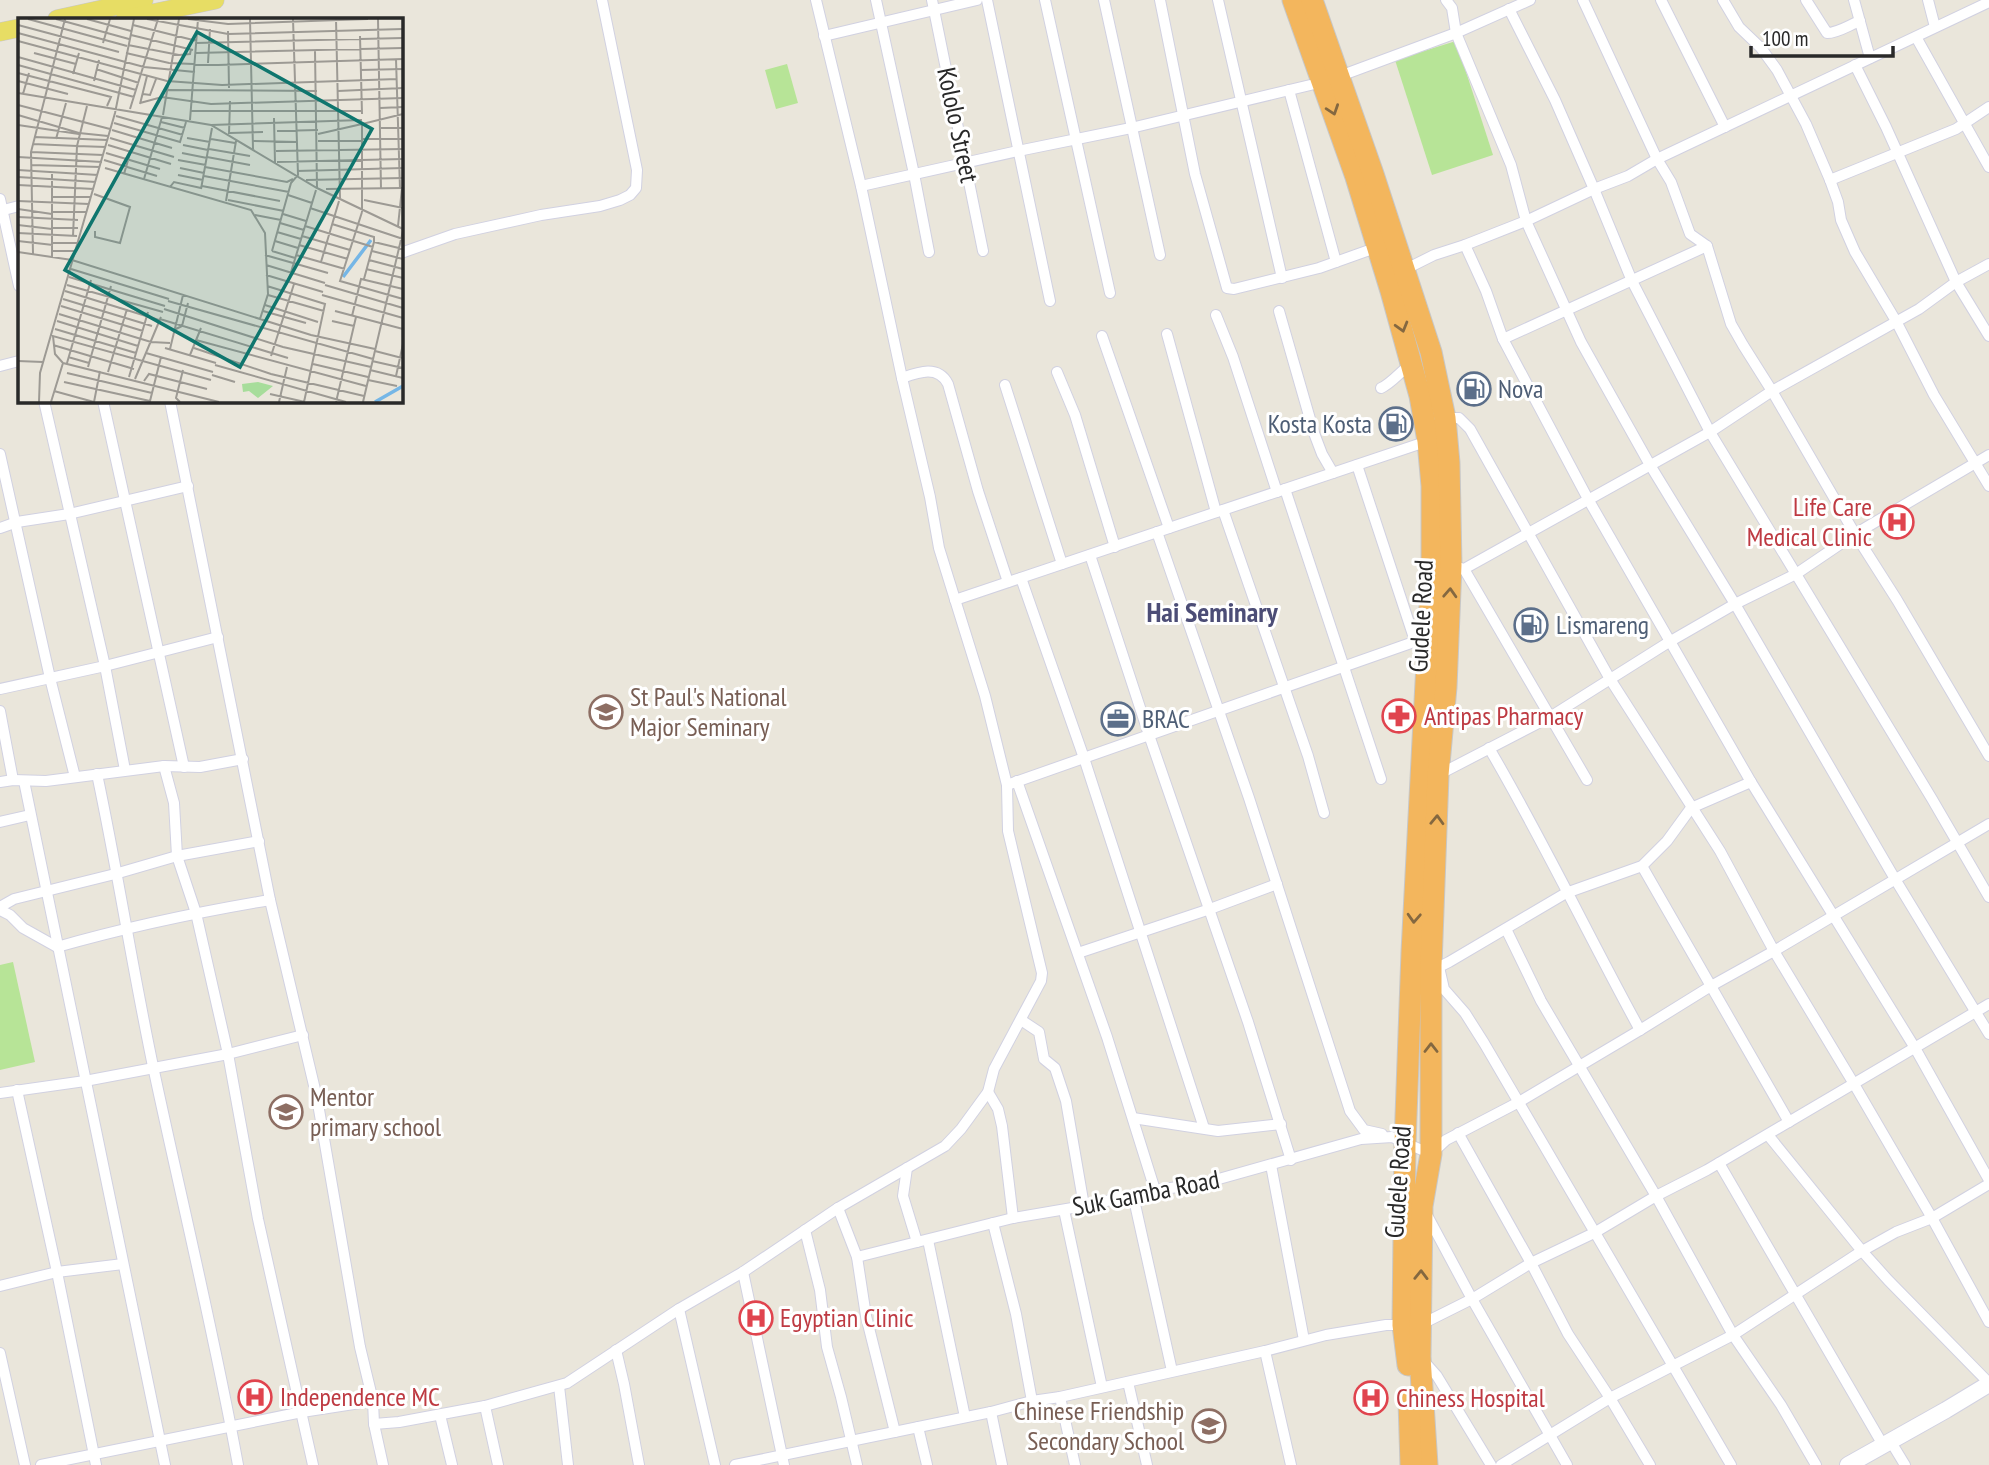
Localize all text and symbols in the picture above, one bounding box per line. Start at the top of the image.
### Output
scale bar [1751,14,1893,58]
inset map [18,18,402,402]
text: 100 m [1762,25,1808,52]
street label: Kololo Street [930,64,987,186]
one-way arrow [1325,104,1339,116]
one-way arrow [1393,321,1408,333]
fuel station icon: Nova [1455,370,1493,408]
place label: Nova [1498,372,1543,405]
fuel station icon: Kosta Kosta [1377,405,1415,443]
place label: Kosta Kosta [1268,407,1372,440]
place label: Life Care Medical Clinic [1747,490,1872,553]
hospital icon: Life Care Medical Clinic [1878,503,1916,541]
street label: Gudele Road [1401,559,1440,673]
one-way arrow [1443,588,1458,599]
district label: Hai Seminary [1146,593,1278,630]
fuel station icon: Lismareng [1512,606,1550,644]
place label: Lismareng [1556,608,1649,641]
place label: St Paul's National Major Seminary [630,680,787,743]
school or university icon: St Paul's National Major Seminary [587,693,625,731]
pharmacy icon: Antipas Pharmacy [1380,697,1418,735]
place label: Antipas Pharmacy [1424,699,1584,732]
office icon: BRAC [1099,700,1137,738]
place label: BRAC [1142,702,1190,735]
one-way arrow [1429,815,1444,826]
one-way arrow [1407,913,1422,924]
one-way arrow [1423,1042,1439,1052]
place label: Mentor primary school [310,1080,441,1143]
school or university icon: Mentor primary school [267,1093,305,1131]
street label: Gudele Road [1377,1125,1418,1239]
street label: Suk Gamba Road [1070,1162,1222,1223]
one-way arrow [1413,1269,1428,1280]
hospital icon: Egyptian Clinic [737,1299,775,1337]
place label: Egyptian Clinic [780,1301,914,1334]
hospital icon: Independence MC [236,1378,274,1416]
hospital icon: Chiness Hospital [1352,1379,1390,1417]
place label: Independence MC [280,1380,440,1413]
place label: Chiness Hospital [1396,1381,1545,1414]
place label: Chinese Friendship Secondary School [1014,1394,1184,1457]
school or university icon: Chinese Friendship Secondary School [1190,1407,1228,1445]

